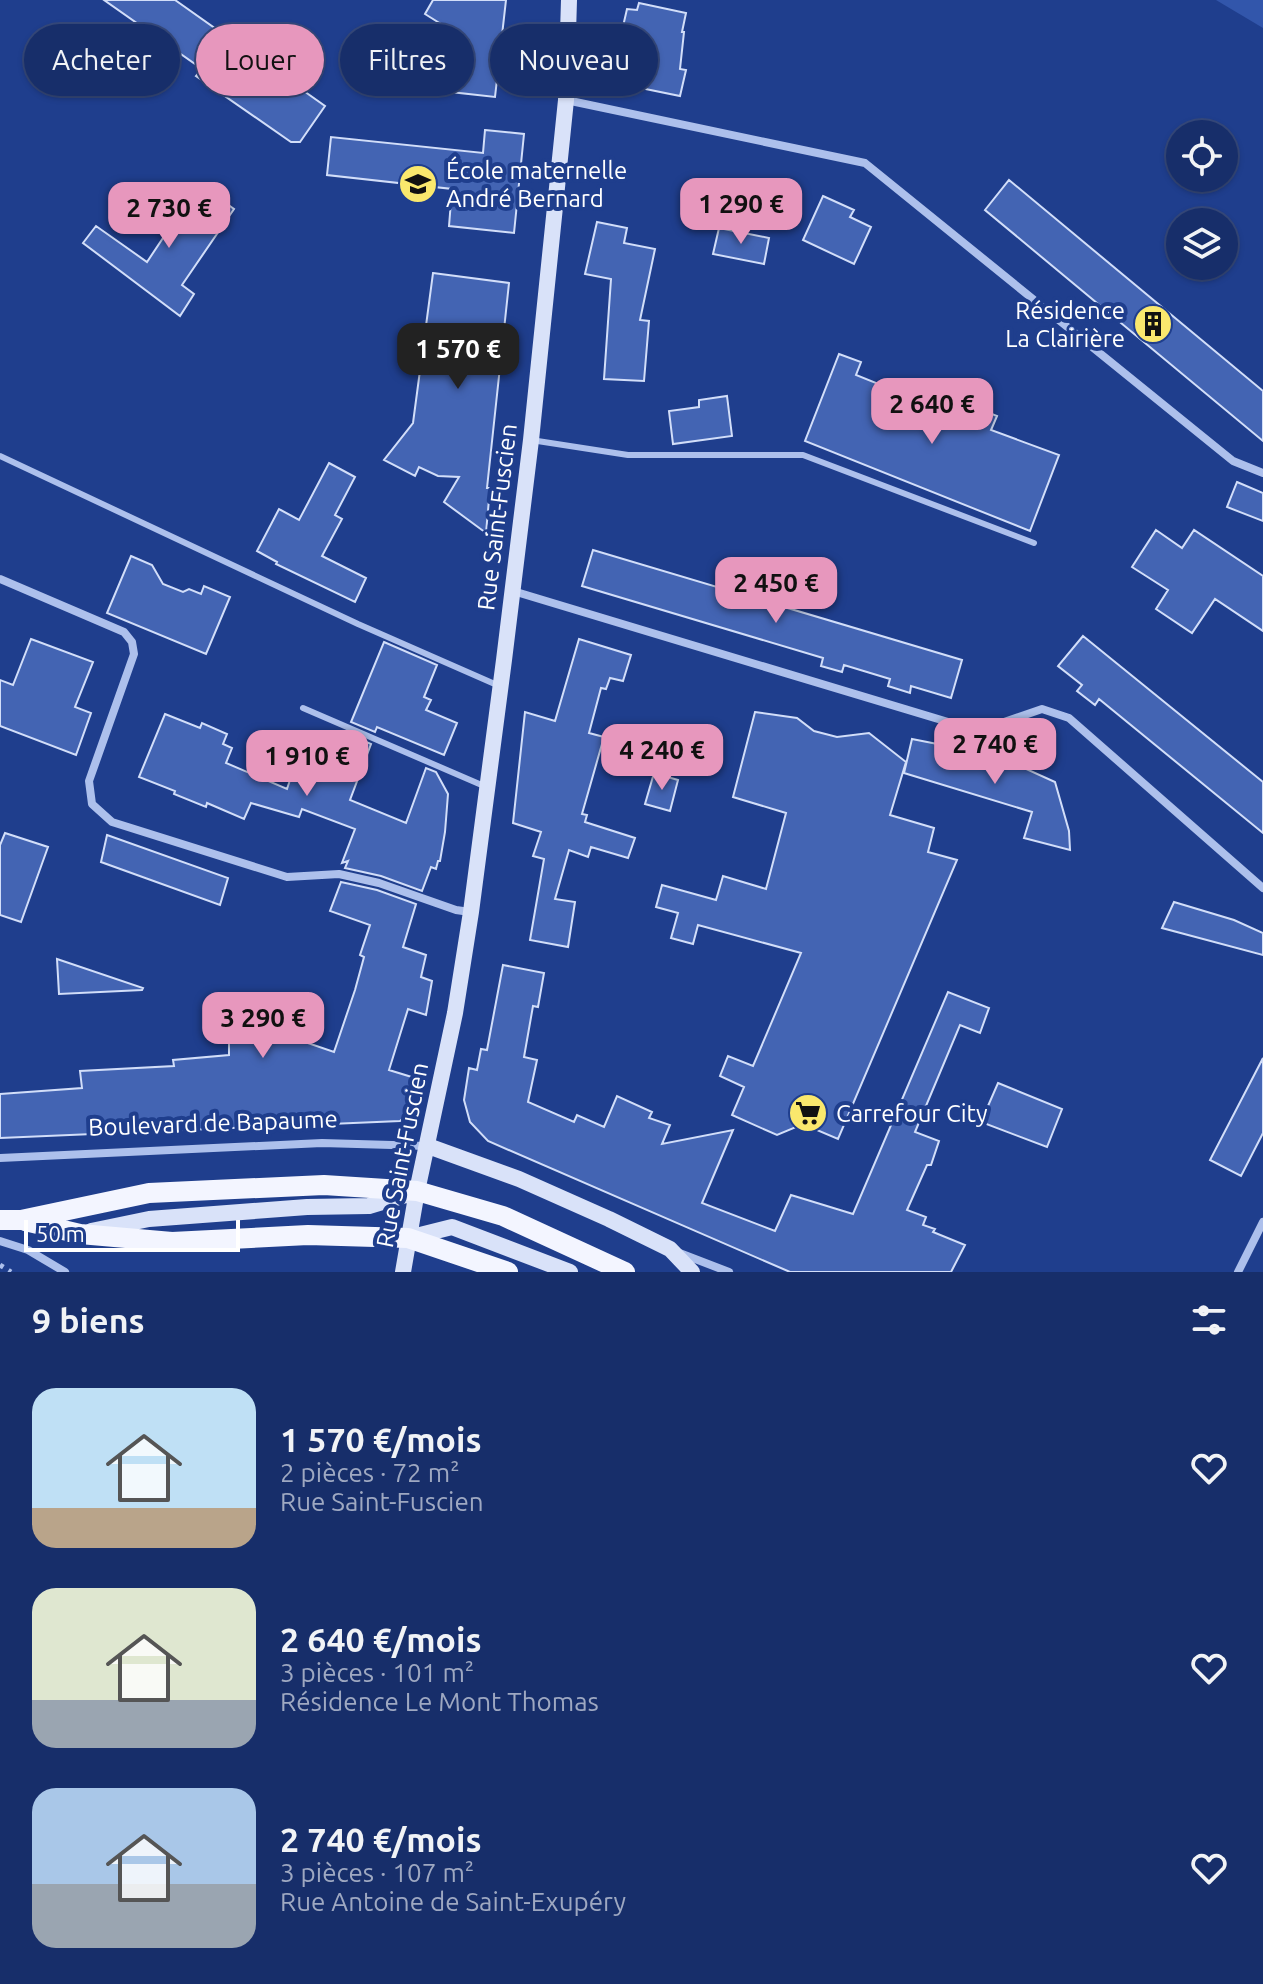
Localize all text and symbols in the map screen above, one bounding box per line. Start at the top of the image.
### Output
chip: Acheter [24,24,180,96]
chip: Louer [196,24,324,96]
chip: Filtres [340,24,474,96]
chip: Nouveau [490,24,658,96]
map controls [1166,120,1238,280]
button: locate [1166,120,1238,192]
place label: École maternelle André Bernard [446,156,627,212]
school or university icon: École maternelle André Bernard [397,163,439,205]
pin: 1 290 € [667,178,815,246]
pin: 2 730 € [95,182,243,250]
text: 1 290 € [698,189,784,218]
text: 2 730 € [126,193,212,222]
button: layers [1166,208,1238,280]
place label: Résidence La Clairière [1005,297,1125,352]
building icon: Résidence La Clairière [1132,303,1174,345]
pin: 1 570 € [384,323,532,391]
text: 1 570 € [415,334,501,363]
pin: 2 640 € [858,378,1006,446]
text: 2 640 € [889,389,975,418]
street label: Rue Saint-Fuscien [472,422,522,612]
pin: 2 450 € [702,557,850,625]
text: 2 450 € [733,568,819,597]
pin: 2 740 € [921,718,1069,786]
pin: 4 240 € [588,724,736,792]
text: 2 740 € [952,729,1038,758]
pin: 1 910 € [233,730,381,798]
text: 4 240 € [619,735,705,764]
text: 1 910 € [264,741,350,770]
pin: 3 290 € [189,992,337,1060]
text: 3 290 € [220,1003,306,1032]
street label: Rue Saint-Fuscien [371,1060,433,1250]
supermarket icon: Carrefour City [787,1092,829,1134]
place label: Carrefour City [836,1100,988,1127]
street label: Boulevard de Bapaume [88,1105,338,1141]
scale bar [24,1216,240,1252]
text: 50 m [36,1221,85,1246]
icon: filters [1187,1298,1231,1342]
text: 9 biens [32,1301,145,1339]
icon: home [96,1420,192,1516]
text: 1 570 €/mois [280,1420,482,1458]
icon: heart [1187,1446,1231,1490]
text: 2 pièces · 72 m² [280,1458,460,1487]
text: Rue Saint-Fuscien [280,1487,484,1516]
icon: home [96,1620,192,1716]
text: 2 640 €/mois [280,1620,482,1658]
icon: heart [1187,1646,1231,1690]
text: 3 pièces · 101 m² [280,1658,474,1687]
text: Résidence Le Mont Thomas [280,1687,599,1716]
icon: home [96,1820,192,1916]
text: 2 740 €/mois [280,1820,482,1858]
icon: heart [1187,1846,1231,1890]
text: 3 pièces · 107 m² [280,1858,474,1887]
text: Rue Antoine de Saint-Exupéry [280,1887,626,1916]

